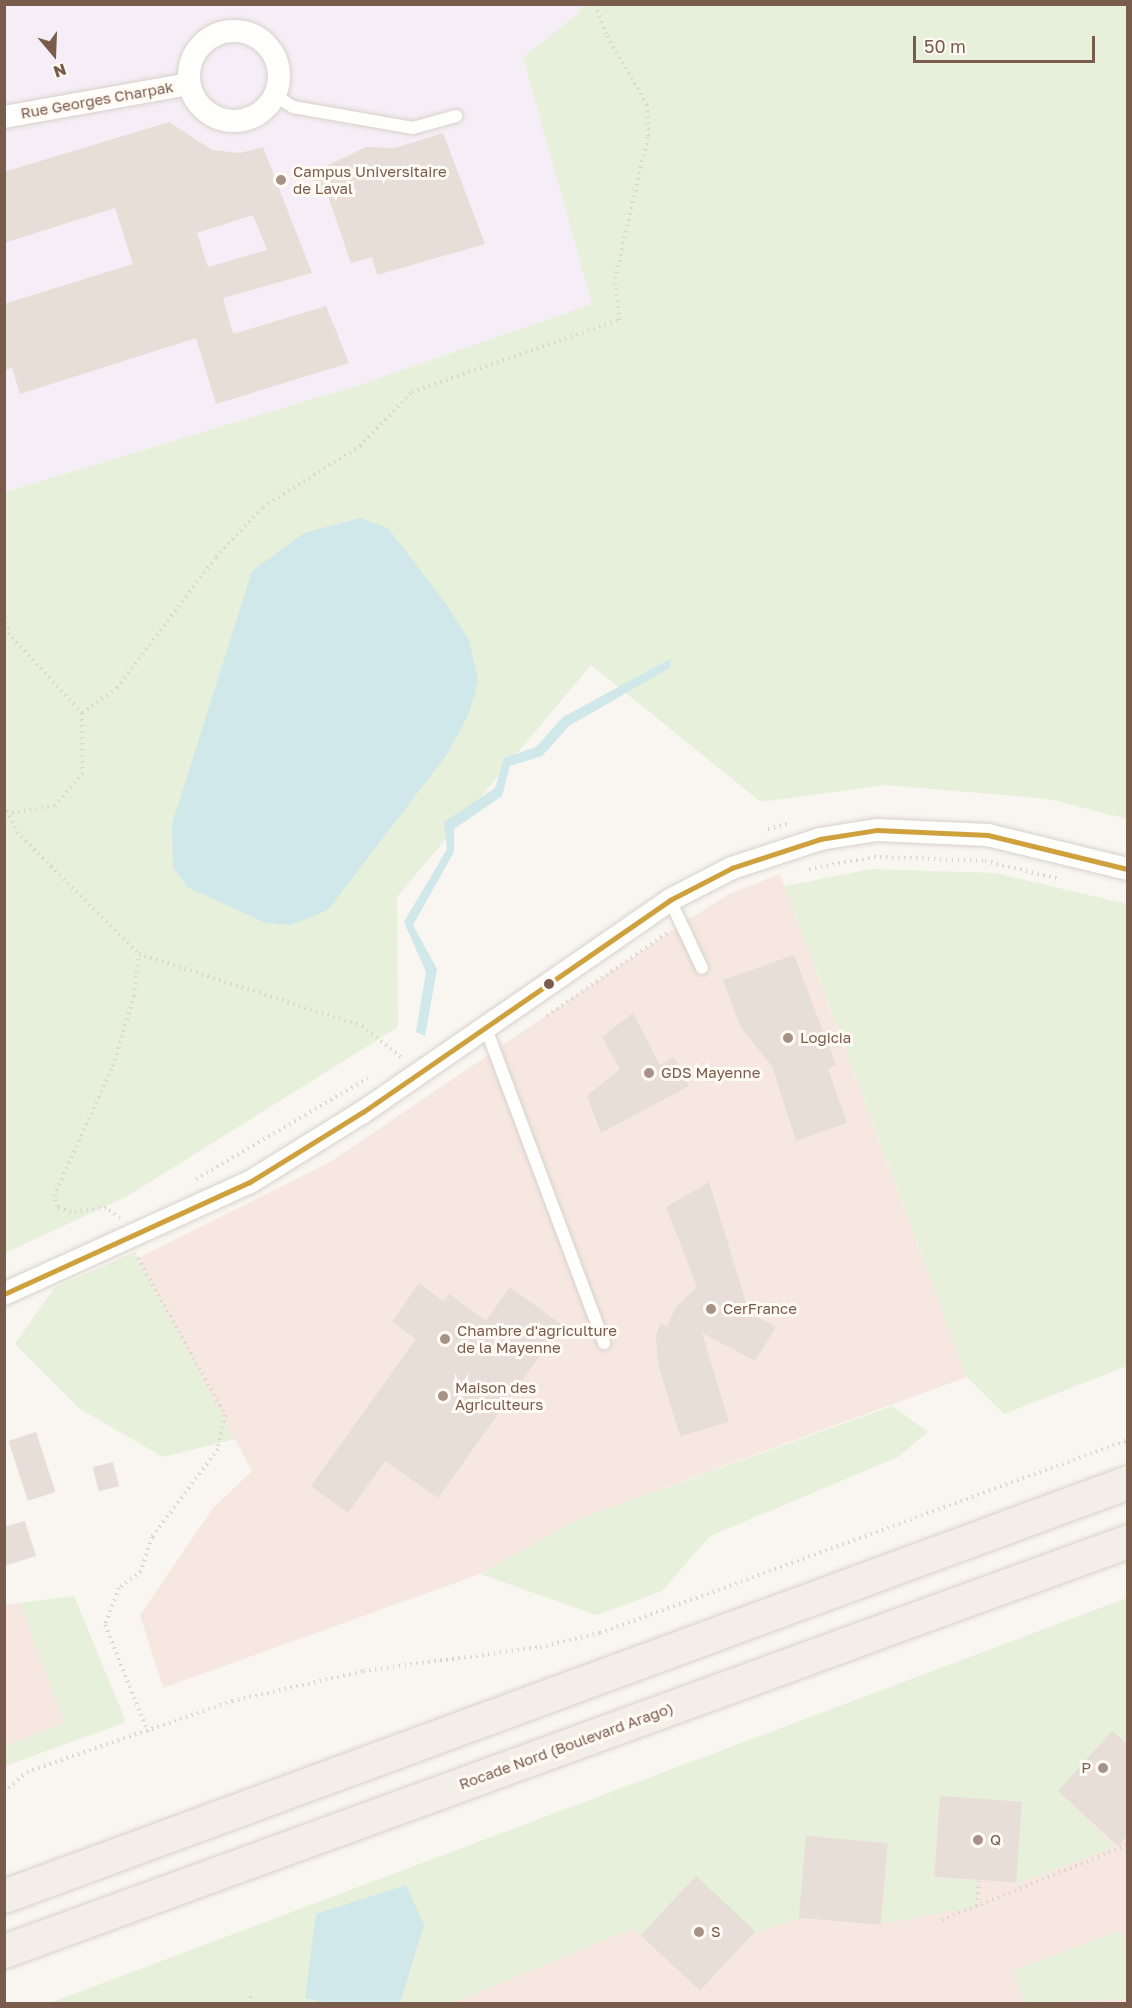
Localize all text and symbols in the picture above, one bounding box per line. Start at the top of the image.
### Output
north arrow [24,24,84,84]
scale bar [916,24,1098,62]
text: 50 m [924,35,966,57]
text: N [51,60,69,82]
street label: Rue Georges Charpak [19,78,175,122]
place label: Campus Universitaire de Laval [293,162,447,197]
marker: Campus Universitaire de Laval [274,173,288,187]
unlabelled marker [543,978,555,990]
place label: Logicia [800,1029,851,1047]
marker: Logicia [781,1031,795,1045]
place label: GDS Mayenne [661,1064,760,1082]
marker: GDS Mayenne [642,1066,656,1080]
place label: CerFrance [723,1300,797,1318]
marker: CerFrance [704,1302,718,1316]
place label: Chambre d'agriculture de la Mayenne [457,1321,617,1356]
marker: Chambre d'agriculture de la Mayenne [438,1332,452,1346]
place label: Maison des Agriculteurs [455,1378,543,1413]
marker: Maison des Agriculteurs [436,1389,450,1403]
street label: Rocade Nord (Boulevard Arago) [456,1699,676,1793]
place label: P [1081,1759,1091,1777]
marker: P [1096,1761,1110,1775]
place label: Q [990,1831,1001,1849]
marker: Q [971,1833,985,1847]
place label: S [711,1923,721,1941]
marker: S [692,1925,706,1939]

